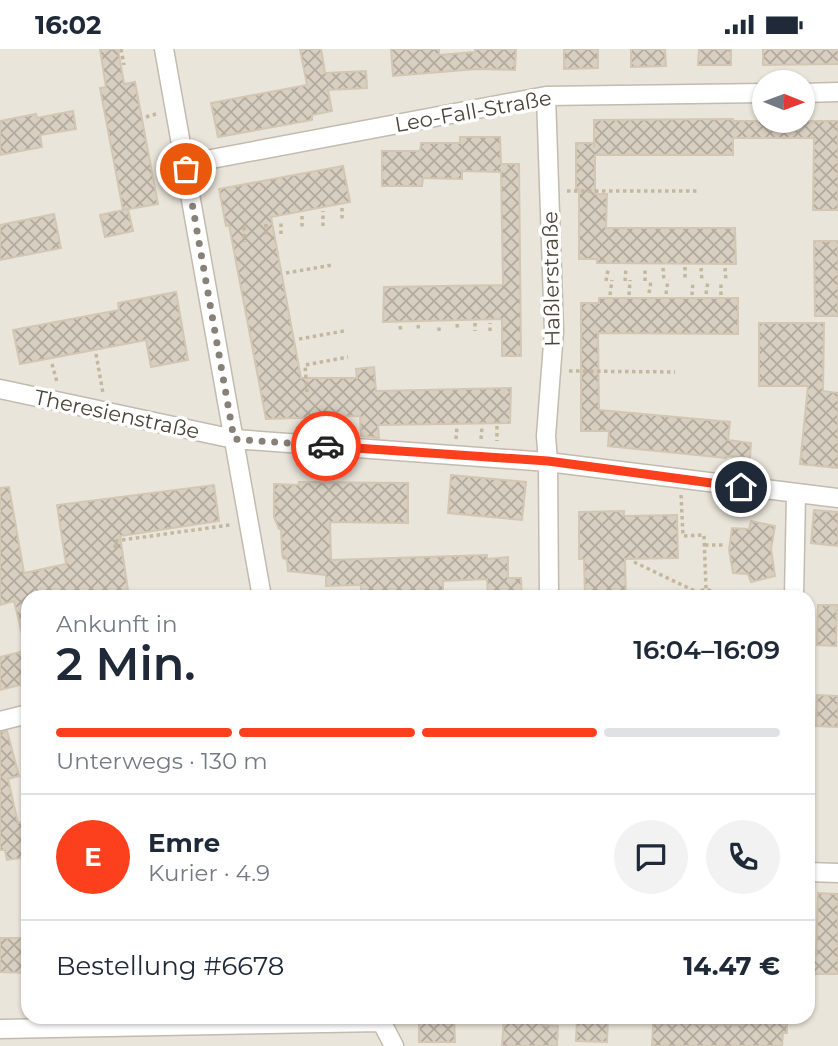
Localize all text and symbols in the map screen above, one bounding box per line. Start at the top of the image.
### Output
text: 16:02 [35,9,101,41]
north arrow [752,70,816,133]
map controls [752,70,815,133]
street label: Leo-Fall-Straße [393,85,553,137]
pin [156,139,216,199]
icon: bag [167,150,205,188]
street label: Haßlerstraße [537,211,565,347]
street label: Theresienstraße [32,384,202,444]
courier [291,411,361,481]
icon: car [307,427,345,465]
pin [711,457,771,517]
icon: home [722,468,760,506]
text: Ankunft in [56,610,177,638]
text: 16:04–16:09 [633,634,780,666]
text: 2 Min. [56,635,195,692]
text: Unterwegs · 130 m [56,747,268,775]
button: chat [614,820,688,894]
button: phone [706,820,780,894]
text: Emre [148,827,220,859]
text: E [84,841,102,873]
text: Kurier · 4.9 [148,859,270,887]
text: Bestellung #6678 [56,950,284,982]
text: 14.47 € [683,950,780,982]

